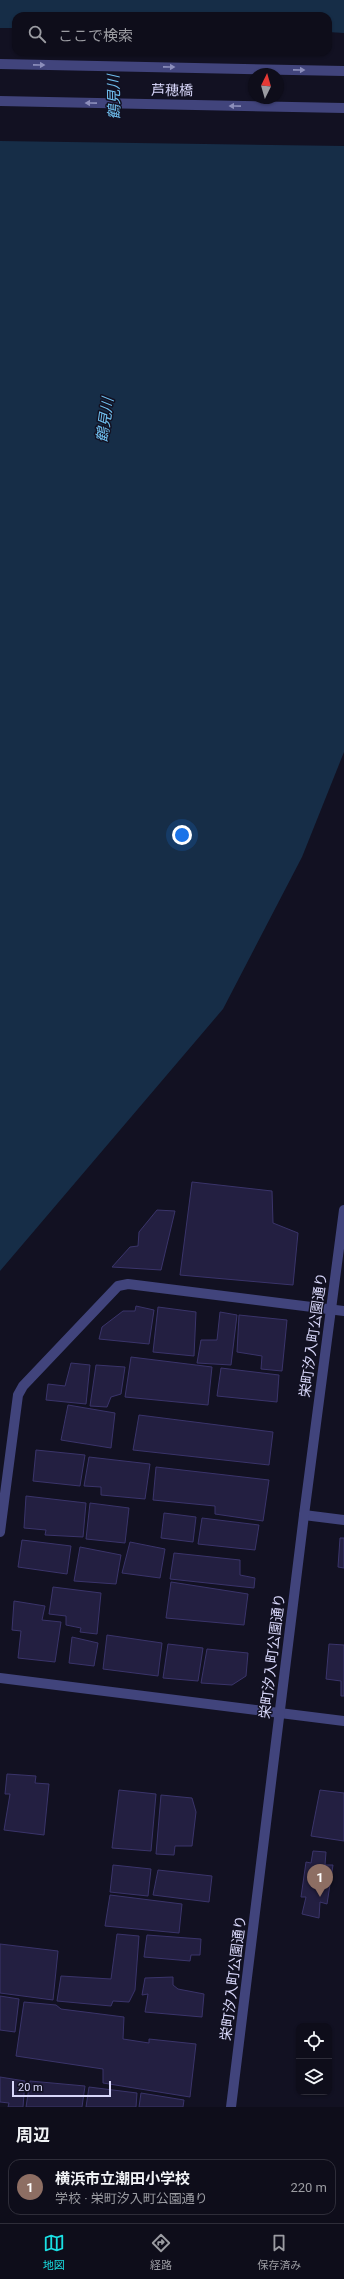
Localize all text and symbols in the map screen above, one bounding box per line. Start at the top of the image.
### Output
search box [12,12,332,56]
icon: search [26,23,48,45]
text: ここで検索 [58,27,133,45]
one-way arrow [33,62,46,68]
one-way arrow [163,64,175,71]
one-way arrow [293,67,306,73]
north arrow [248,68,284,104]
water label: 鶴見川 [105,72,123,120]
street label: 芦穂橋 [151,82,193,98]
one-way arrow [84,100,97,106]
one-way arrow [228,103,241,109]
water label: 鶴見川 [93,394,117,444]
your location [172,825,192,845]
street label: 栄町汐入町公園通り [296,1271,330,1399]
street label: 栄町汐入町公園通り [256,1592,288,1720]
pin: 1 [307,1864,333,1897]
street label: 栄町汐入町公園通り [217,1914,249,2042]
map controls [296,2023,332,2095]
button: locate [296,2023,332,2059]
button: layers [296,2059,332,2095]
scale bar [12,2079,111,2098]
text: 20 m [18,2081,43,2094]
text: 周辺 [16,2125,50,2145]
text: 横浜市立潮田小学校 [55,2170,190,2188]
text: 1 [26,2180,34,2195]
text: 220 m [290,2180,327,2195]
text: 学校 · 栄町汐入町公園通り [55,2191,208,2206]
tab: 地図 [43,2232,65,2272]
tab: 経路 [150,2232,172,2272]
tab: 保存済み [257,2232,301,2272]

